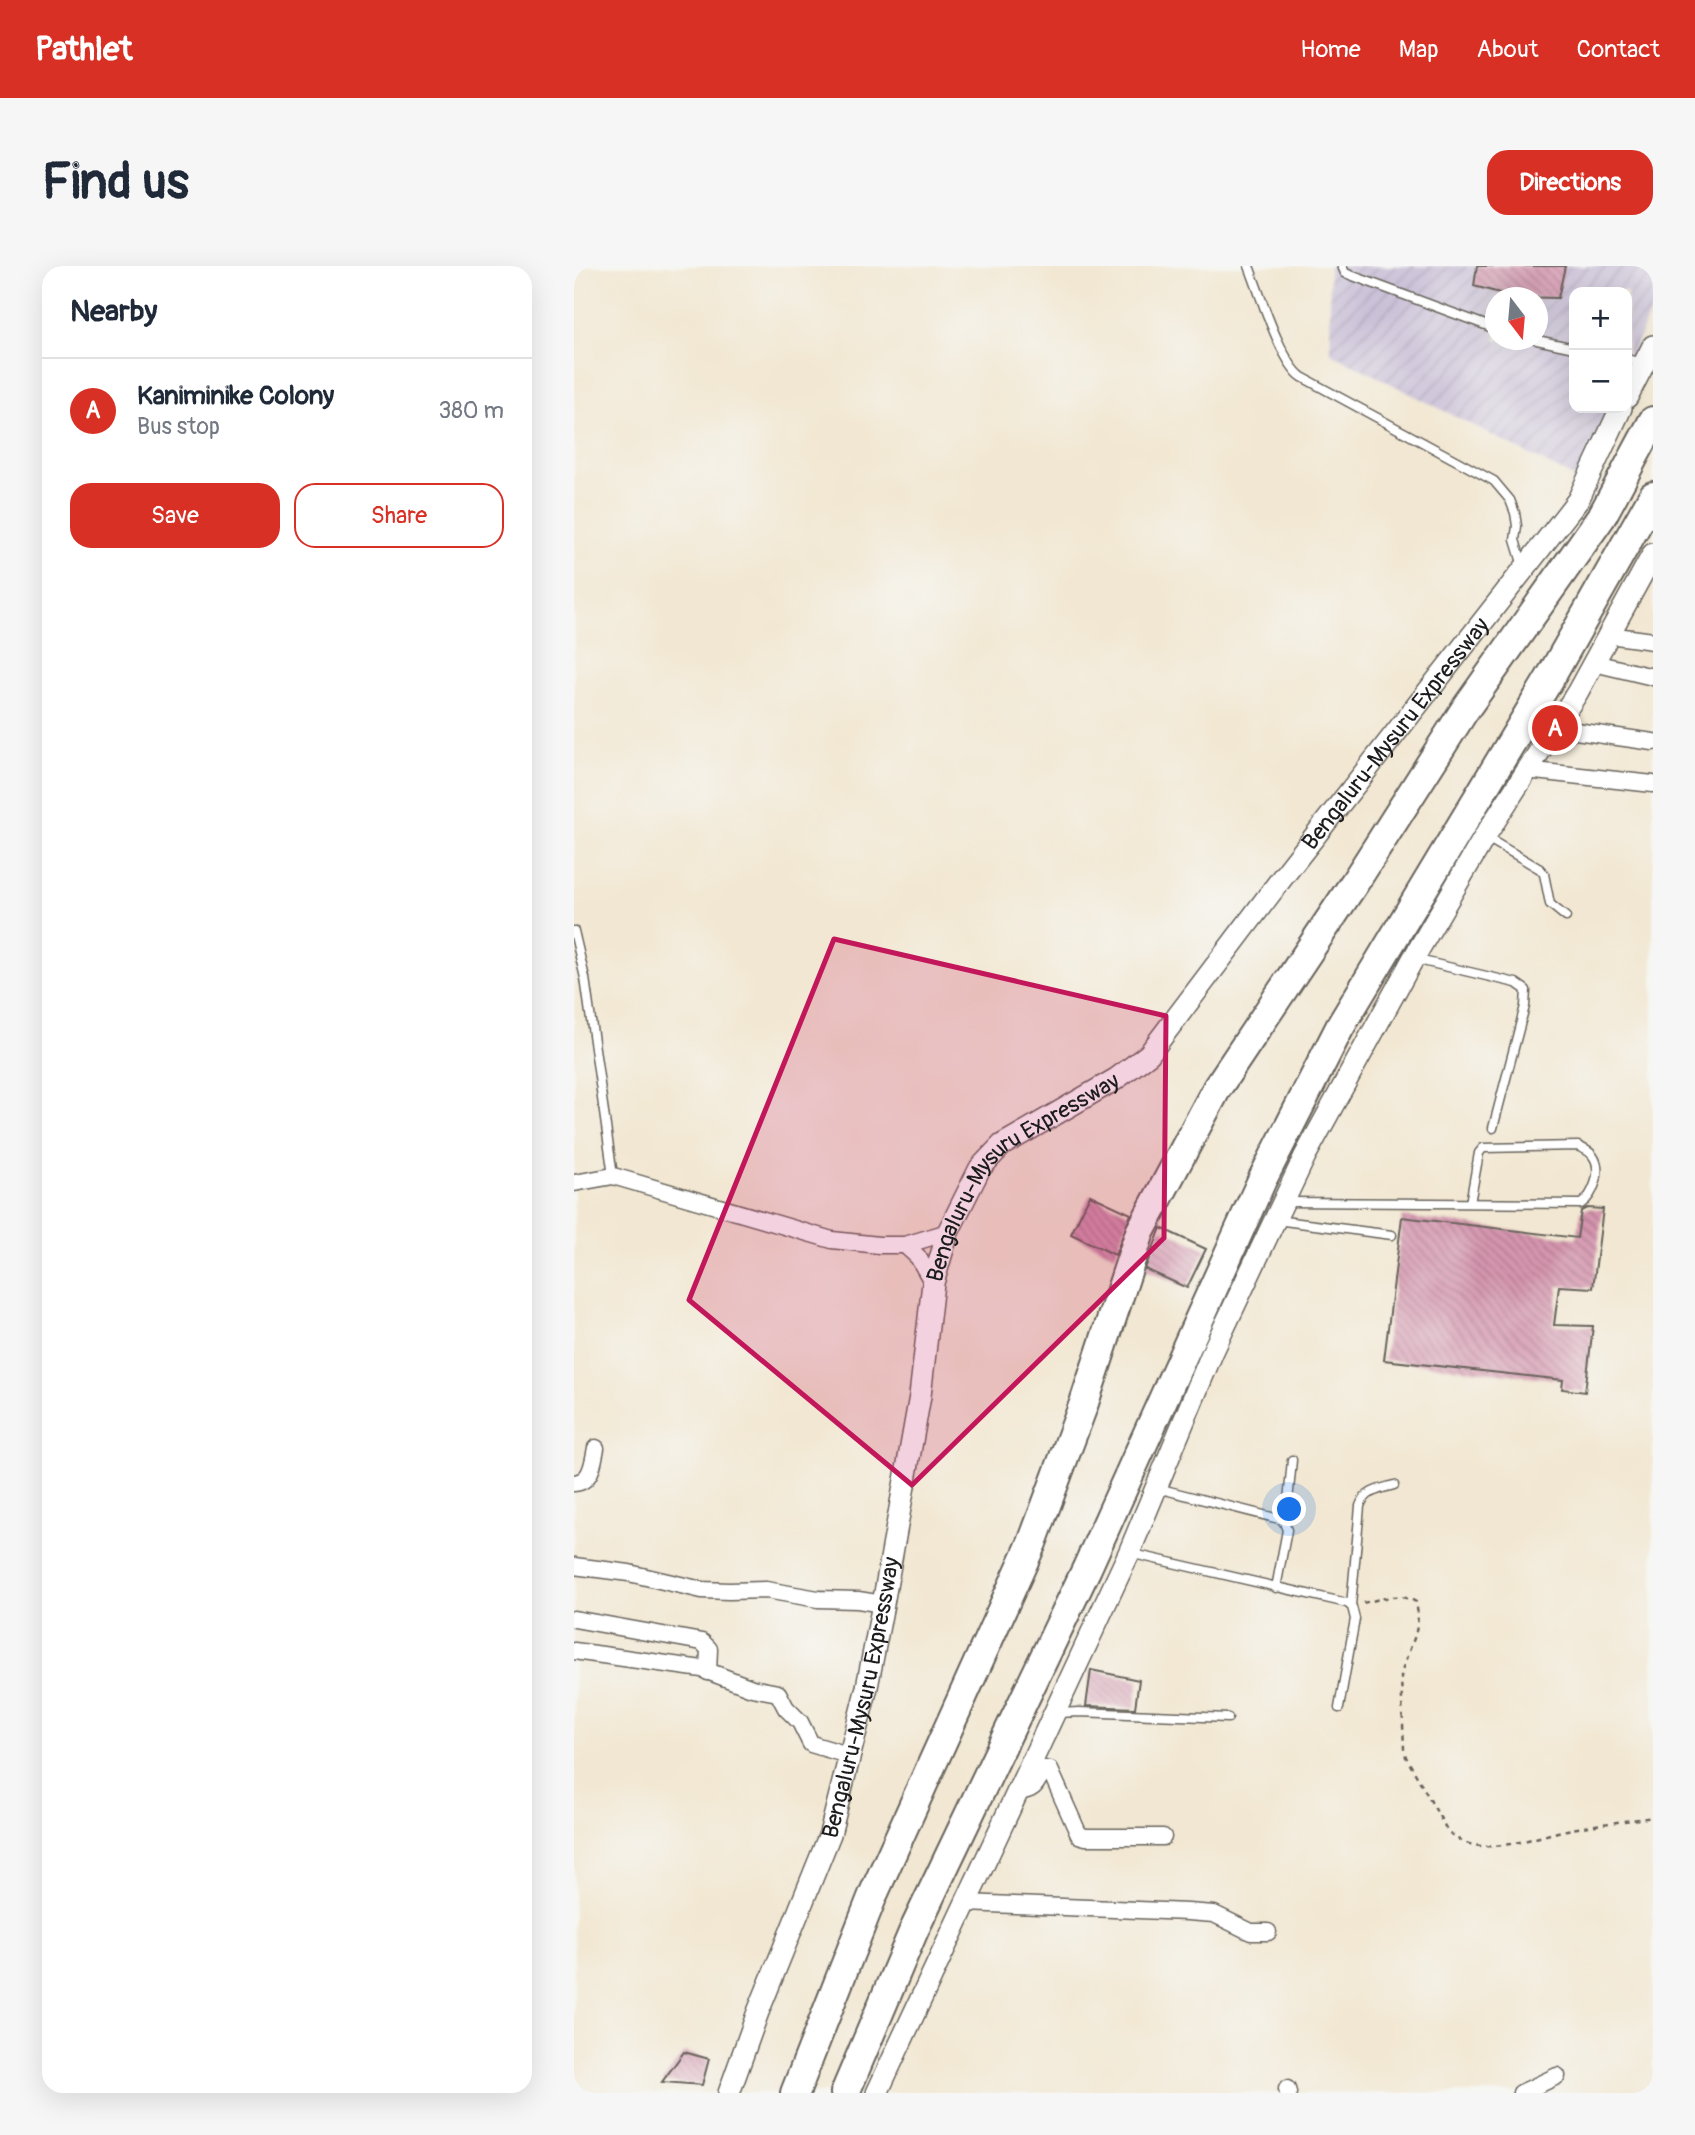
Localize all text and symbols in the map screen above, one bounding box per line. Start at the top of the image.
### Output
text: Pathlet [35,29,132,70]
text: Home [1300,35,1361,64]
text: Map [1399,35,1439,64]
text: About [1477,35,1539,64]
text: Contact [1577,35,1660,64]
button: Directions [1487,150,1653,215]
text: Find us [42,152,189,213]
north arrow [1485,287,1548,350]
map controls [1569,287,1632,413]
button: + [1569,287,1632,350]
text: Nearby [70,293,157,330]
button: − [1569,350,1632,413]
text: Kaniminike Colony [137,380,334,412]
text: A [86,396,100,425]
text: 380 m [438,396,504,425]
text: Bus stop [137,412,220,441]
button: Save [70,483,280,548]
button: Share [294,483,504,548]
street label: Bengaluru-Mysuru Expressway [1295,611,1495,856]
pin: A [1532,702,1578,754]
street label: Bengaluru-Mysuru Expressway [920,1066,1125,1285]
your location [1272,1492,1306,1526]
street label: Bengaluru-Mysuru Expressway [815,1554,906,1841]

